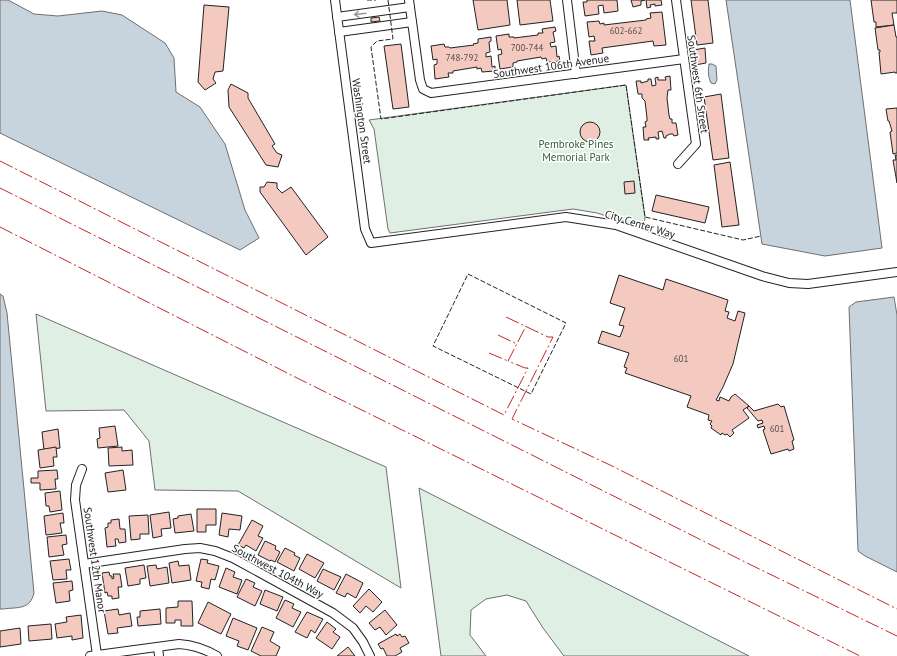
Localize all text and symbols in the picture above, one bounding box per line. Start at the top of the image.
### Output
one-way arrow [354,10,367,18]
house number: 602-662 [610,25,642,36]
street label: Southwest 6th Street [684,34,712,134]
house number: 700-744 [511,42,543,53]
street label: Southwest 106th Avenue [492,51,610,81]
house number: 748-792 [446,52,478,63]
street label: Washington Street [349,77,375,165]
park label: Pembroke Pines Memorial Park [539,137,614,164]
street label: City Center Way [603,207,678,242]
house number: 601 [674,353,688,364]
house number: 601 [770,423,784,434]
street label: Southwest 12th Manor [81,506,109,614]
street label: Southwest 104th Way [230,541,327,602]

